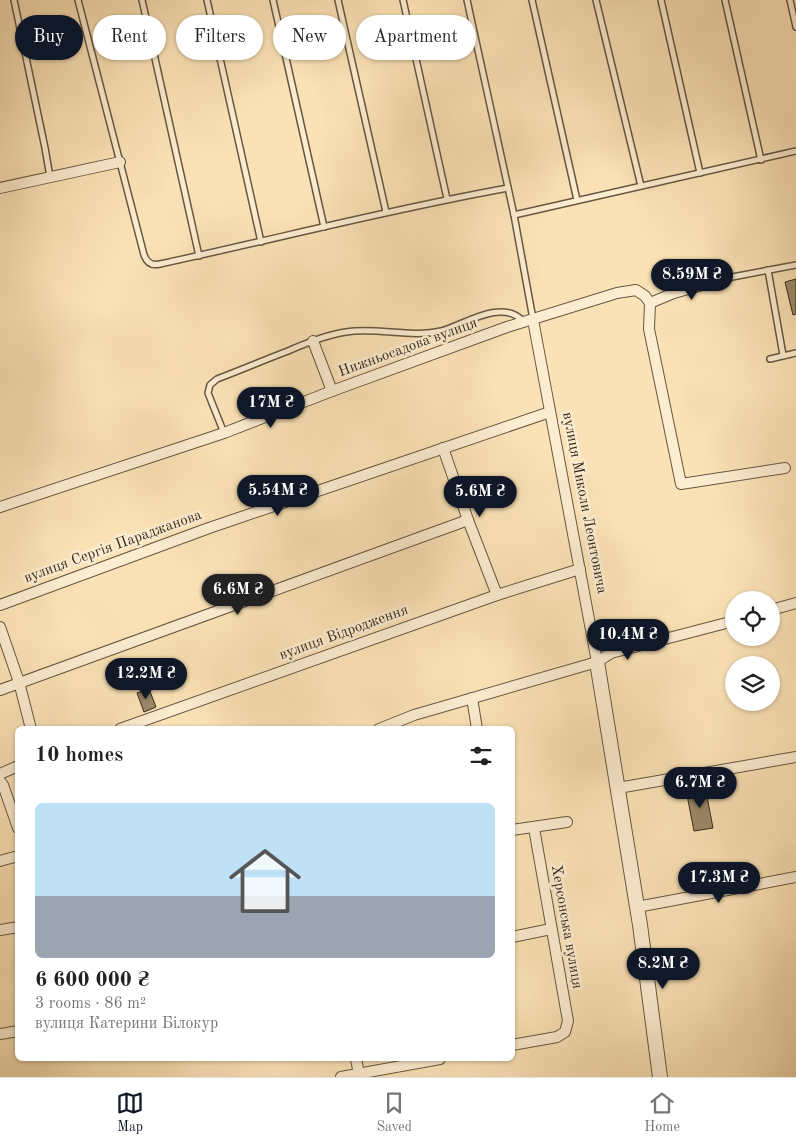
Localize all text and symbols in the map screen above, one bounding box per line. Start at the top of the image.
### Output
chip: Buy [15,15,83,60]
chip: Rent [93,15,166,60]
chip: Filters [176,15,263,60]
chip: New [273,15,346,60]
chip: Apartment [356,15,476,60]
pin: 8.59M ₴ [646,258,738,301]
text: 8.59M ₴ [662,267,722,283]
street label: Нижньосадова вулиця [336,316,480,380]
pin: 17M ₴ [236,386,306,429]
text: 17M ₴ [248,395,294,411]
street label: вулиця Миколи Леонтовича [559,411,609,596]
pin: 5.54M ₴ [232,474,324,517]
pin: 5.6M ₴ [439,476,521,518]
text: 5.54M ₴ [248,483,308,499]
text: 5.6M ₴ [455,484,505,500]
street label: вулиця Сергія Параджанова [22,508,204,586]
pin: 6.6M ₴ [197,574,279,616]
text: 6.6M ₴ [213,582,263,598]
map controls [725,591,780,711]
button: locate [725,591,780,646]
street label: вулиця Відродження [278,603,411,663]
pin: 10.4M ₴ [582,618,674,661]
text: 10.4M ₴ [598,627,658,643]
button: layers [725,656,780,711]
pin: 12.2M ₴ [100,658,192,700]
text: 12.2M ₴ [116,666,176,682]
icon: filters [467,742,495,770]
text: 10 homes [35,745,123,766]
pin: 6.7M ₴ [659,766,741,809]
text: 6.7M ₴ [675,775,725,791]
icon: home [220,836,310,926]
pin: 17.3M ₴ [673,862,765,904]
street label: Херсонська вулиця [548,864,584,990]
text: 17.3M ₴ [689,870,749,886]
pin: 8.2M ₴ [622,948,704,990]
text: 8.2M ₴ [638,956,688,972]
text: 6 600 000 ₴ [35,970,149,991]
text: 3 rooms · 86 m² [35,996,146,1012]
text: вулиця Катерини Білокур [35,1016,218,1032]
tab: Map [116,1089,144,1136]
tab: Saved [376,1089,412,1136]
tab: Home [644,1089,680,1136]

